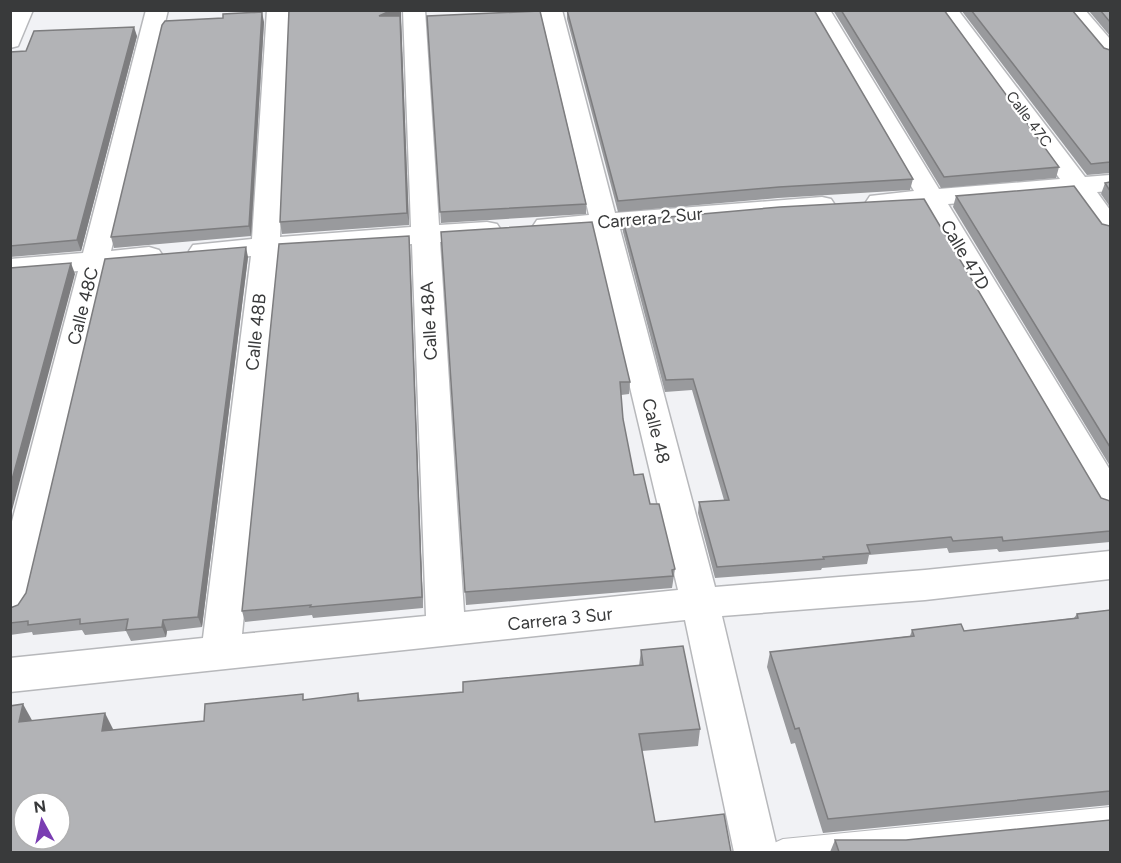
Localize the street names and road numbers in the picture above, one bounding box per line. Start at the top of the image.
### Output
street label: Calle 47C [1002,88,1056,151]
street label: Carrera 2 Sur [596,202,704,234]
street label: Calle 47D [936,216,994,294]
street label: Calle 48C [63,265,103,347]
street label: Calle 48A [416,281,442,361]
street label: Calle 48B [241,292,271,372]
street label: Calle 48 [637,396,675,466]
street label: Carrera 3 Sur [506,603,614,635]

